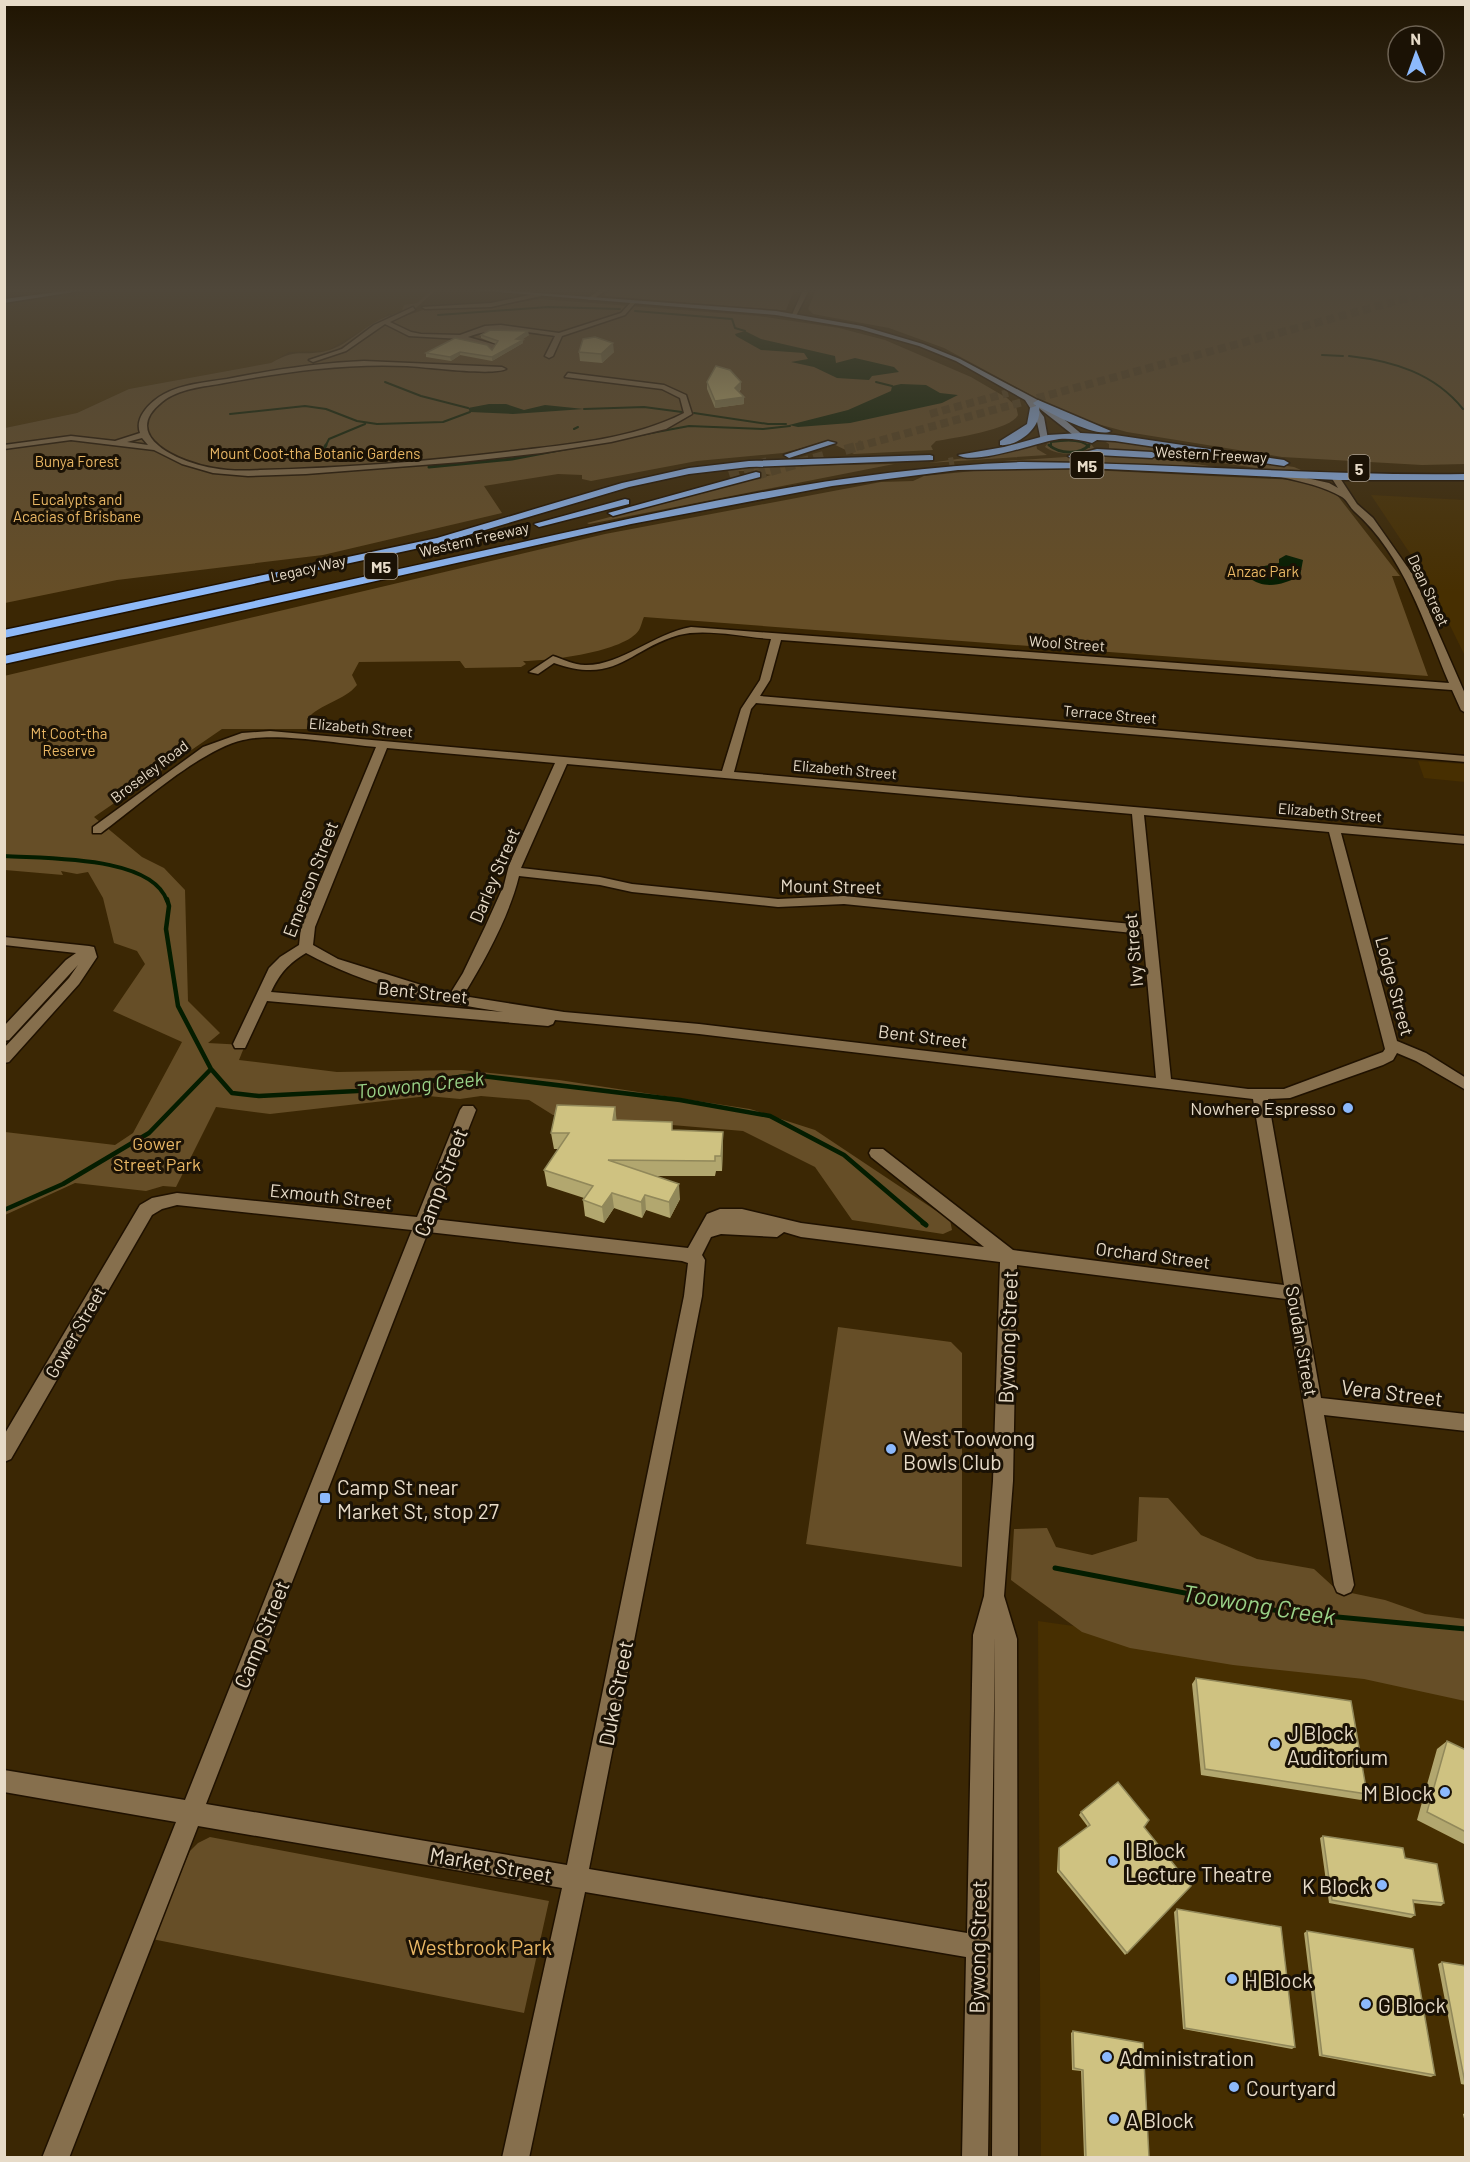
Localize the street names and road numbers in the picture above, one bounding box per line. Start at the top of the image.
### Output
street label: Western Freeway [1155,442,1267,466]
road number: M5 [1070,452,1104,478]
road number: 5 [1348,455,1370,481]
street label: Western Freeway [417,518,531,560]
street label: Legacy Way [269,551,348,585]
street label: Dean Street [1405,551,1453,629]
road number: M5 [364,553,398,579]
street label: Wool Street [1028,631,1106,655]
street label: Terrace Street [1063,701,1157,727]
street label: Elizabeth Street [308,713,414,741]
street label: Broseley Road [107,736,191,806]
street label: Elizabeth Street [792,755,898,783]
street label: Elizabeth Street [1277,798,1383,826]
street label: Emerson Street [278,818,342,940]
street label: Darley Street [464,824,524,926]
street label: Mount Street [780,874,882,898]
street label: Ivy Street [1119,912,1147,988]
street label: Lodge Street [1371,934,1419,1038]
street label: Bent Street [377,976,469,1008]
street label: Bent Street [877,1020,969,1052]
street label: Camp Street [408,1124,472,1240]
street label: Exmouth Street [269,1179,393,1213]
street label: Orchard Street [1095,1237,1211,1273]
street label: Bywong Street [992,1270,1022,1404]
street label: Gower Street [40,1282,110,1382]
street label: Soudan Street [1281,1284,1323,1398]
street label: Vera Street [1340,1373,1444,1411]
street label: Camp Street [228,1577,294,1691]
street label: Duke Street [593,1638,637,1748]
street label: Market Street [428,1841,554,1887]
street label: Bywong Street [963,1880,991,2014]

